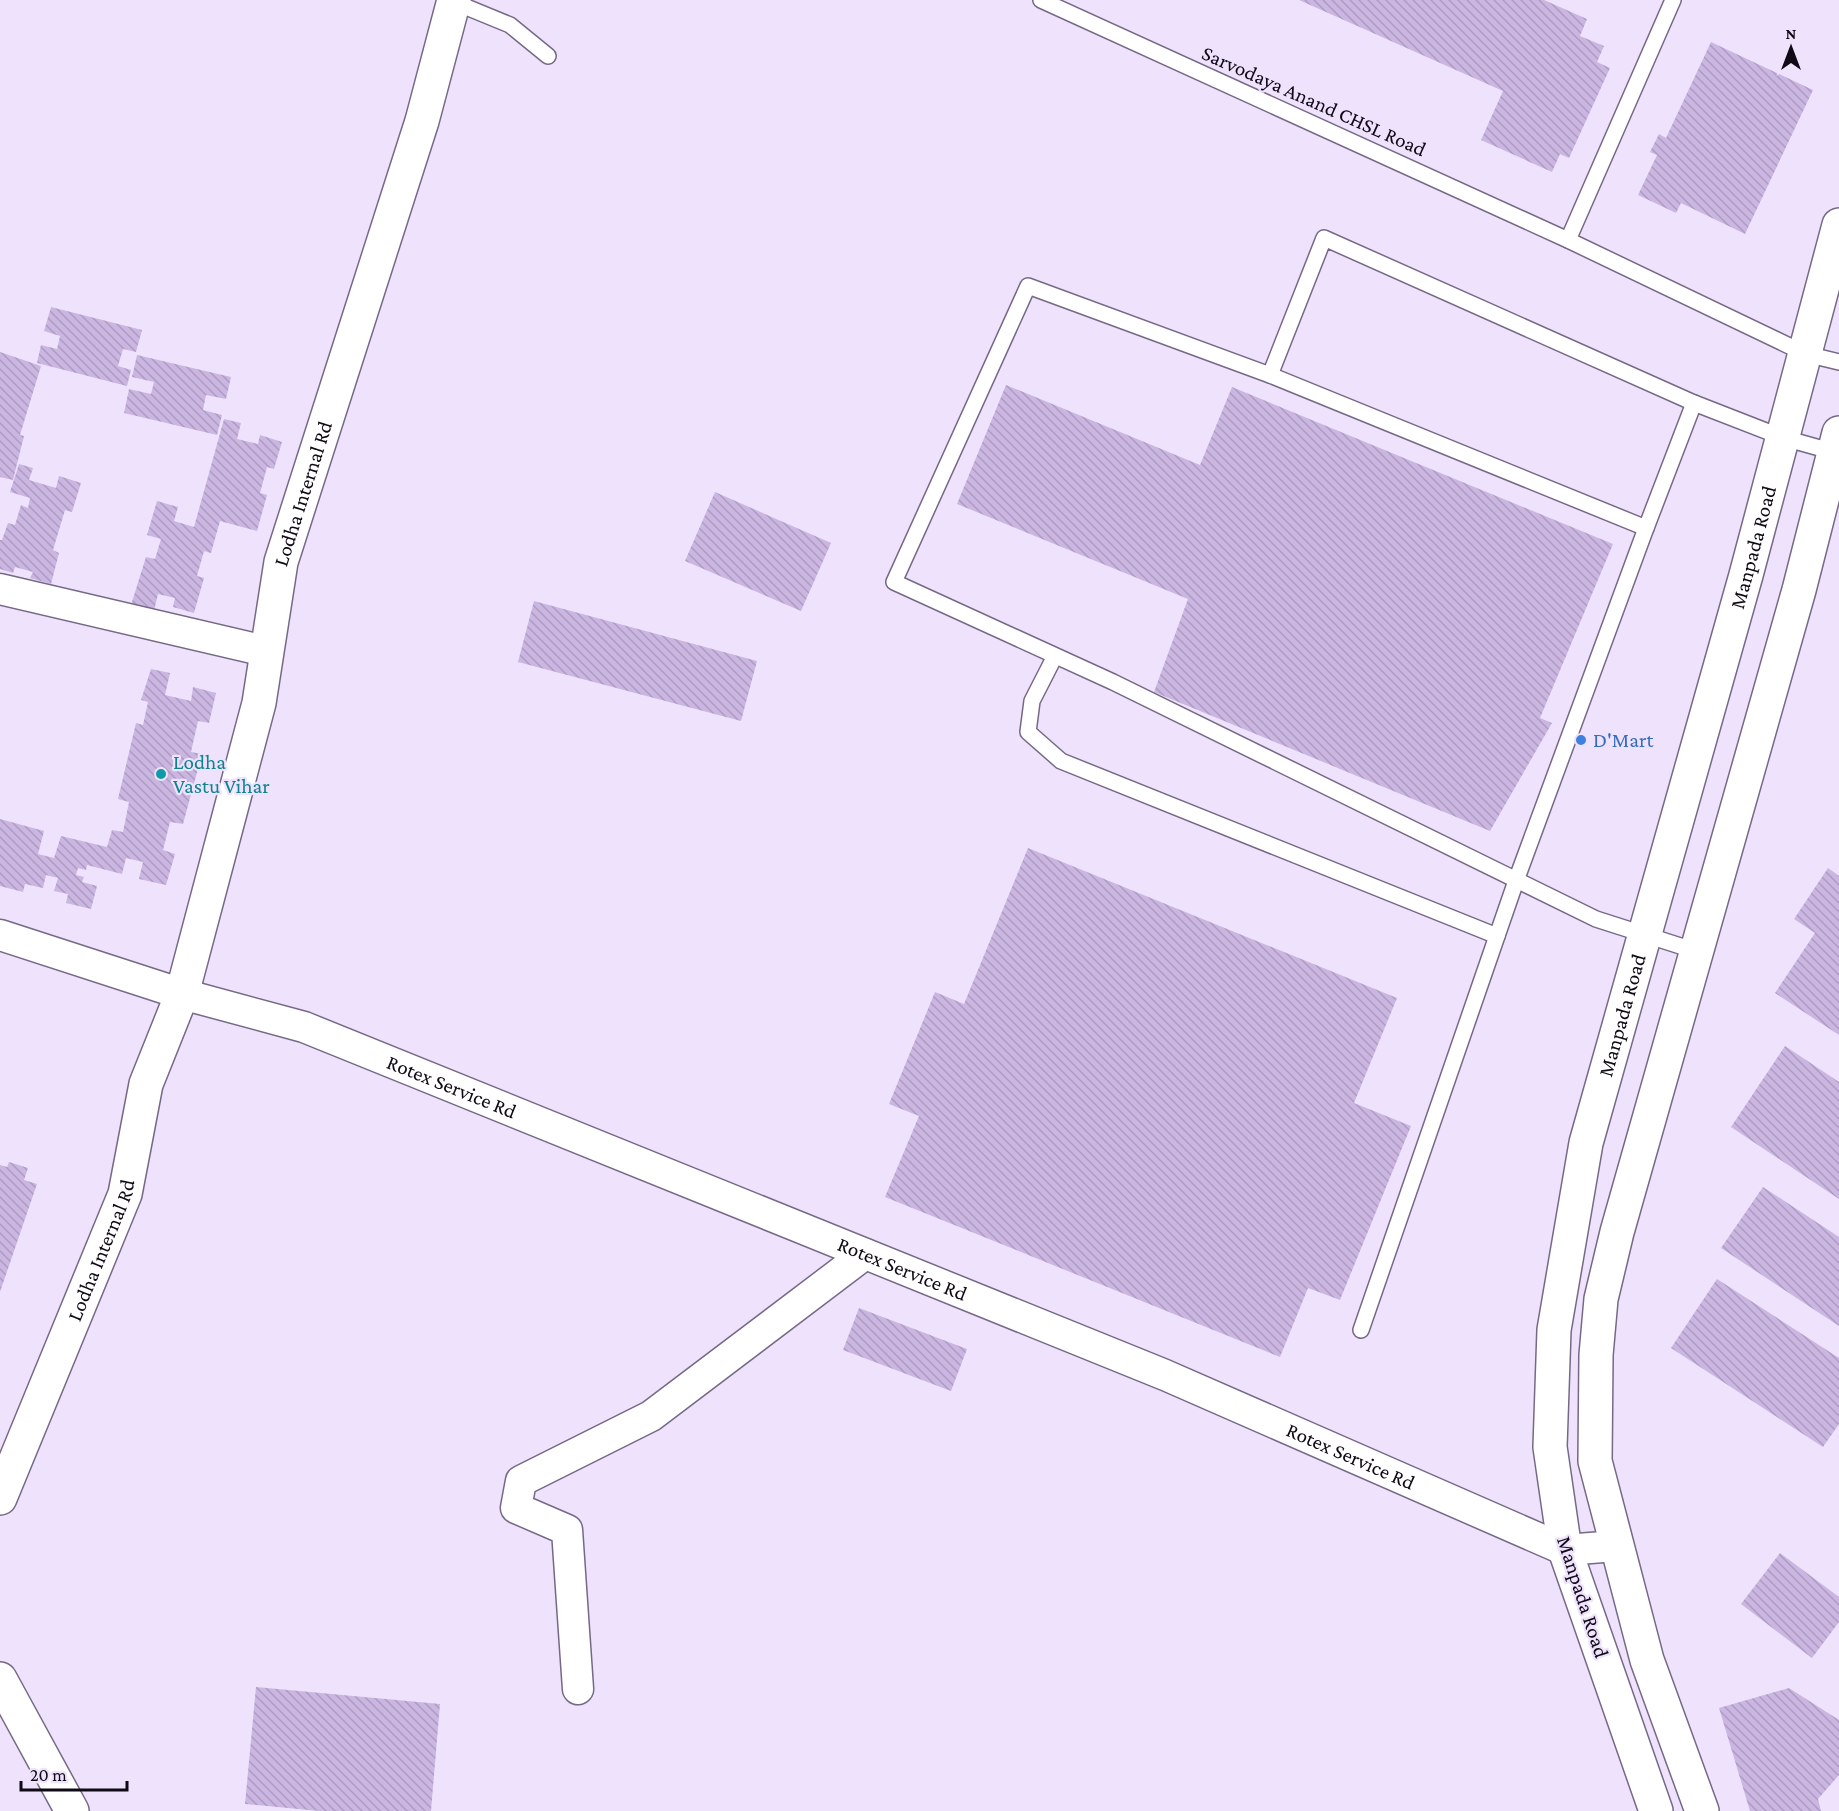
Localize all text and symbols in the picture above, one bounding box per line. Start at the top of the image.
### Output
north arrow [1761,18,1821,78]
text: N [1786,25,1797,42]
street label: Sarvodaya Anand CHSL Road [1198,41,1430,161]
street label: Lodha Internal Rd [268,418,337,569]
street label: Manpada Road [1725,483,1781,612]
place label: D'Mart [1593,728,1654,752]
marker: D'Mart [1574,733,1588,747]
place label: Lodha Vastu Vihar [173,750,270,798]
marker: Lodha Vastu Vihar [154,767,168,781]
street label: Manpada Road [1593,951,1651,1079]
street label: Rotex Service Rd [383,1050,520,1124]
street label: Lodha Internal Rd [62,1177,140,1325]
street label: Rotex Service Rd [834,1232,971,1306]
street label: Rotex Service Rd [1283,1418,1418,1495]
street label: Manpada Road [1552,1533,1614,1661]
scale bar [21,1754,128,1792]
text: 20 m [30,1765,67,1785]

